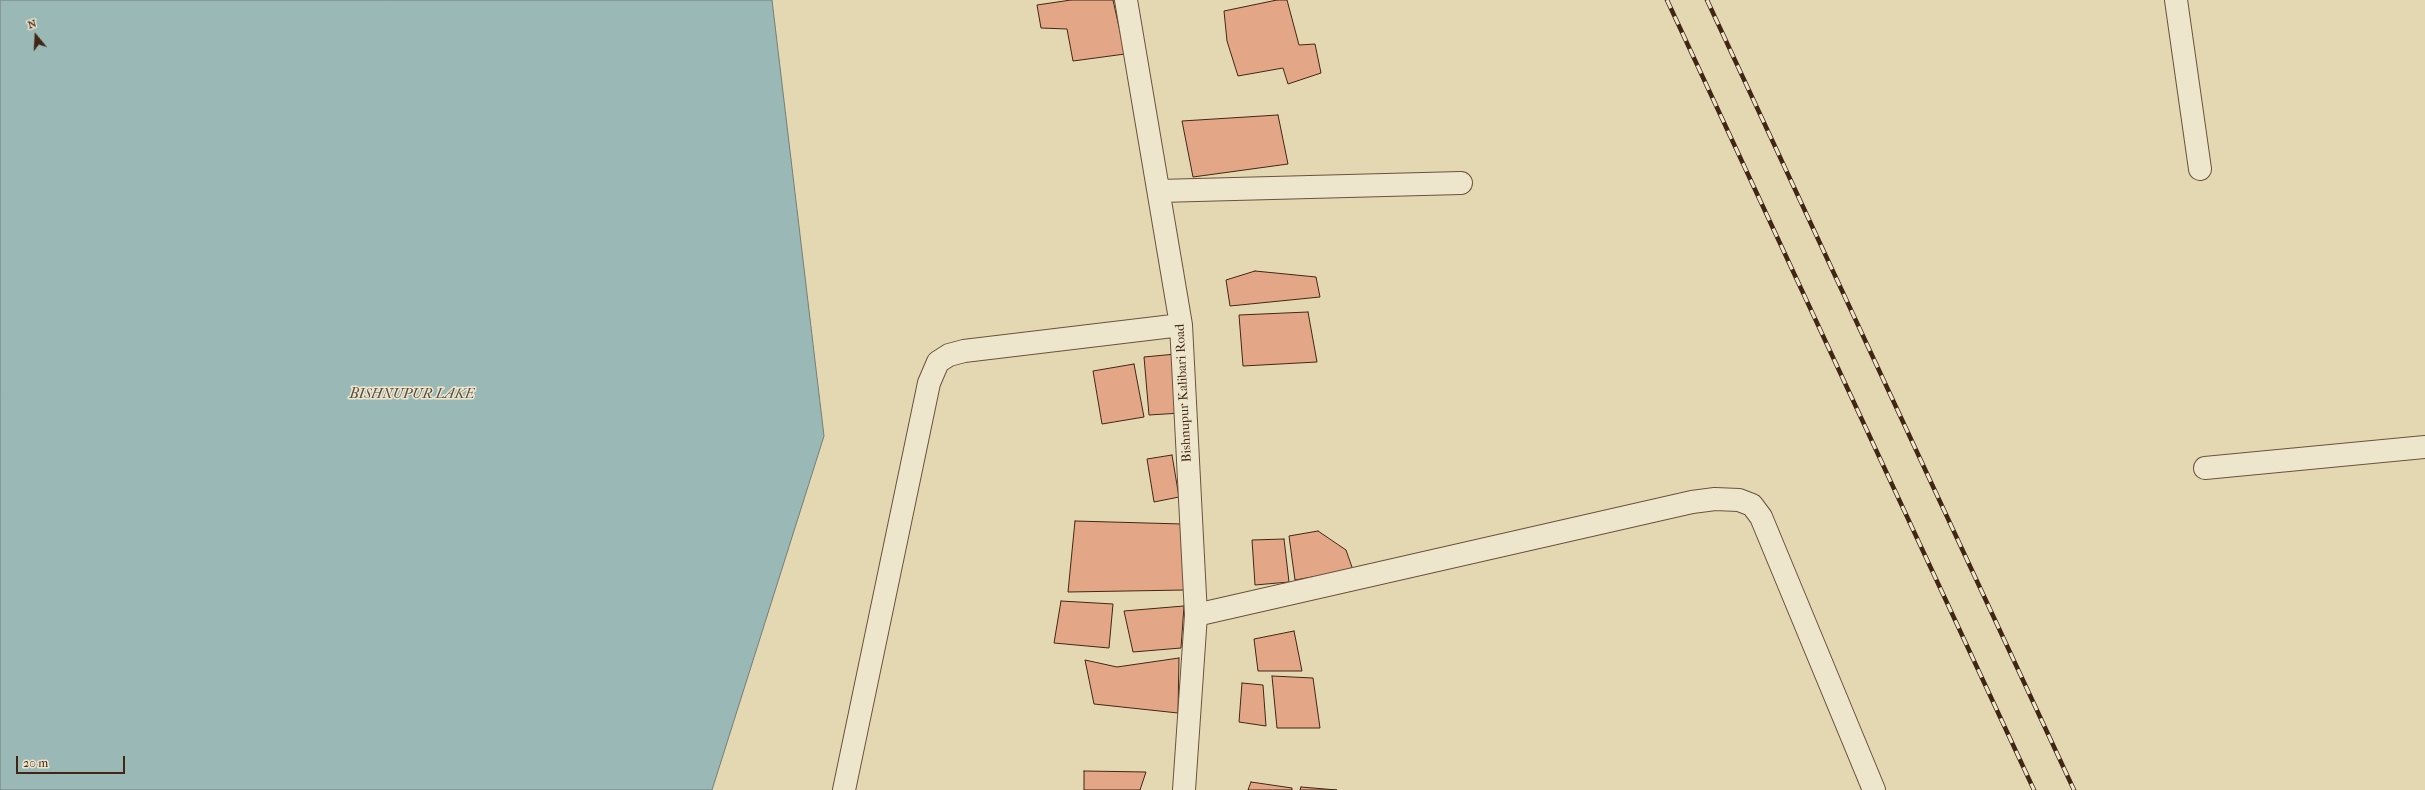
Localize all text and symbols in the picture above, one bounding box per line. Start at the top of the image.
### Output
north arrow [16,16,56,56]
text: N [26,17,38,32]
street label: Bishnupur Kalibari Road [1173,323,1195,463]
water label: BISHNUPUR LAKE [350,387,474,403]
scale bar [18,748,127,774]
text: 20 m [23,756,48,770]

